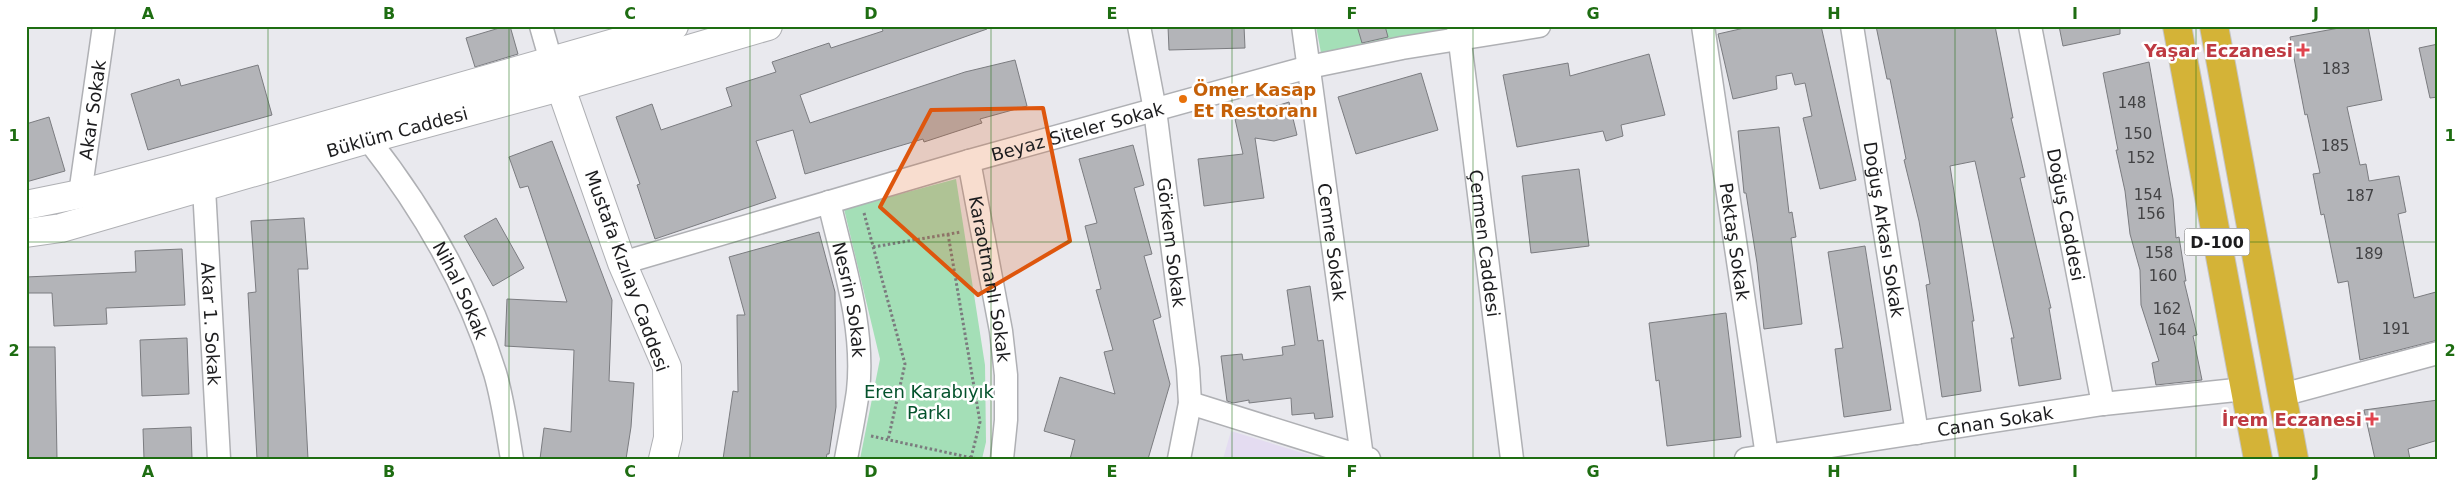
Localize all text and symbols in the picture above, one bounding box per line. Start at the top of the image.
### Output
text: A [142,4,155,23]
text: B [383,4,395,23]
text: C [624,4,636,23]
text: D [864,4,878,23]
text: E [1107,4,1117,23]
text: F [1347,4,1357,23]
text: G [1586,4,1600,23]
text: H [1827,4,1841,23]
text: I [2072,4,2078,23]
text: J [2312,4,2319,23]
place label: Yaşar Eczanesi [2143,40,2293,61]
marker: Yaşar Eczanesi [2297,44,2309,56]
street label: Akar Sokak [75,58,110,161]
house number: 183 [2322,60,2350,78]
place label: Ömer Kasap Et Restoranı [1193,79,1318,121]
marker: Ömer Kasap Et Restoranı [1177,93,1189,105]
house number: 148 [2118,94,2146,112]
street label: Beyaz Siteler Sokak [989,97,1166,165]
street label: Büklüm Caddesi [324,102,470,161]
house number: 150 [2124,125,2152,143]
text: 1 [8,126,20,145]
text: 1 [2444,126,2456,145]
house number: 185 [2321,137,2349,155]
street label: Doğuş Arkası Sokak [1860,140,1909,319]
street label: Doğuş Caddesi [2043,146,2090,283]
house number: 152 [2127,149,2155,167]
street label: Mustafa Kızılay Caddesi [581,167,673,375]
street label: Çermen Caddesi [1465,168,1505,318]
street label: Görkem Sokak [1153,176,1191,309]
street label: Pektaş Sokak [1716,181,1754,303]
street label: Cemre Sokak [1314,182,1351,303]
house number: 154 [2134,186,2162,204]
house number: 187 [2346,187,2374,205]
street label: Karaotmanlı Sokak [965,194,1015,364]
house number: 156 [2137,205,2165,223]
road number: D-100 [2184,228,2250,256]
street label: Nihal Sokak [429,237,493,342]
street label: Nesrin Sokak [829,239,870,359]
house number: 158 [2145,244,2173,262]
house number: 189 [2355,245,2383,263]
street label: Akar 1. Sokak [198,262,225,387]
house number: 160 [2149,267,2177,285]
house number: 162 [2153,300,2181,318]
house number: 191 [2382,320,2410,338]
house number: 164 [2158,321,2186,339]
text: 2 [8,341,20,360]
text: 2 [2444,341,2456,360]
park label: Eren Karabıyık Parkı [864,381,995,423]
street label: Canan Sokak [1936,401,2055,440]
place label: İrem Eczanesi [2222,409,2362,430]
marker: İrem Eczanesi [2366,413,2378,425]
text: A [142,462,155,481]
text: B [383,462,395,481]
text: C [624,462,636,481]
text: D [864,462,878,481]
text: E [1107,462,1117,481]
text: F [1347,462,1357,481]
text: G [1586,462,1600,481]
text: H [1827,462,1841,481]
text: I [2072,462,2078,481]
text: J [2312,462,2319,481]

